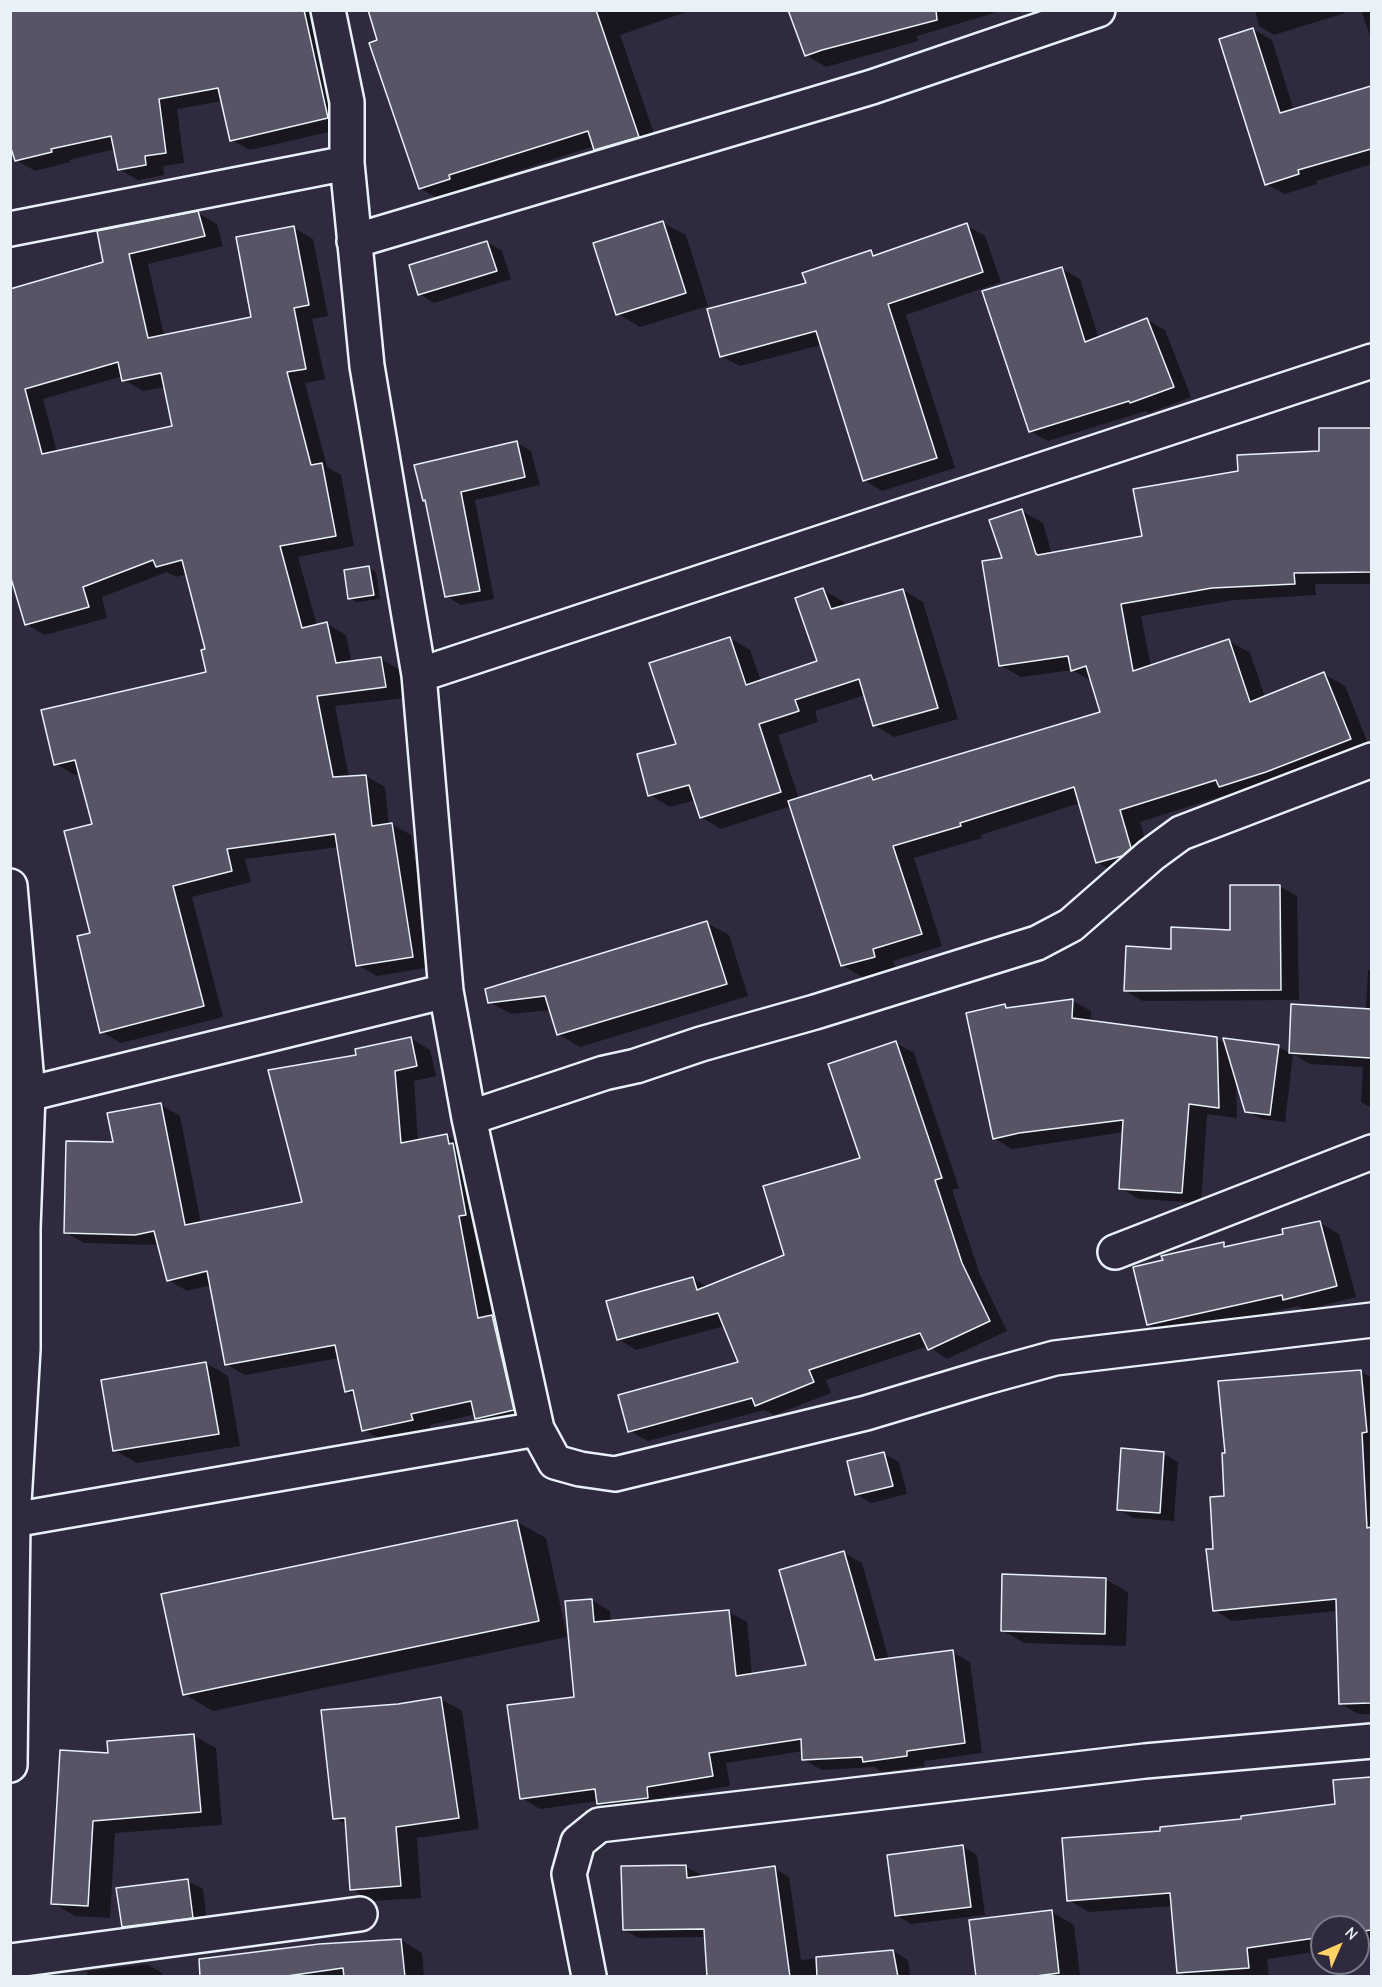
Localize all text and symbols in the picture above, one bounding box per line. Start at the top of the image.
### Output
north arrow [1310,1915,1370,1975]
text: N [1341,1924,1361,1944]

